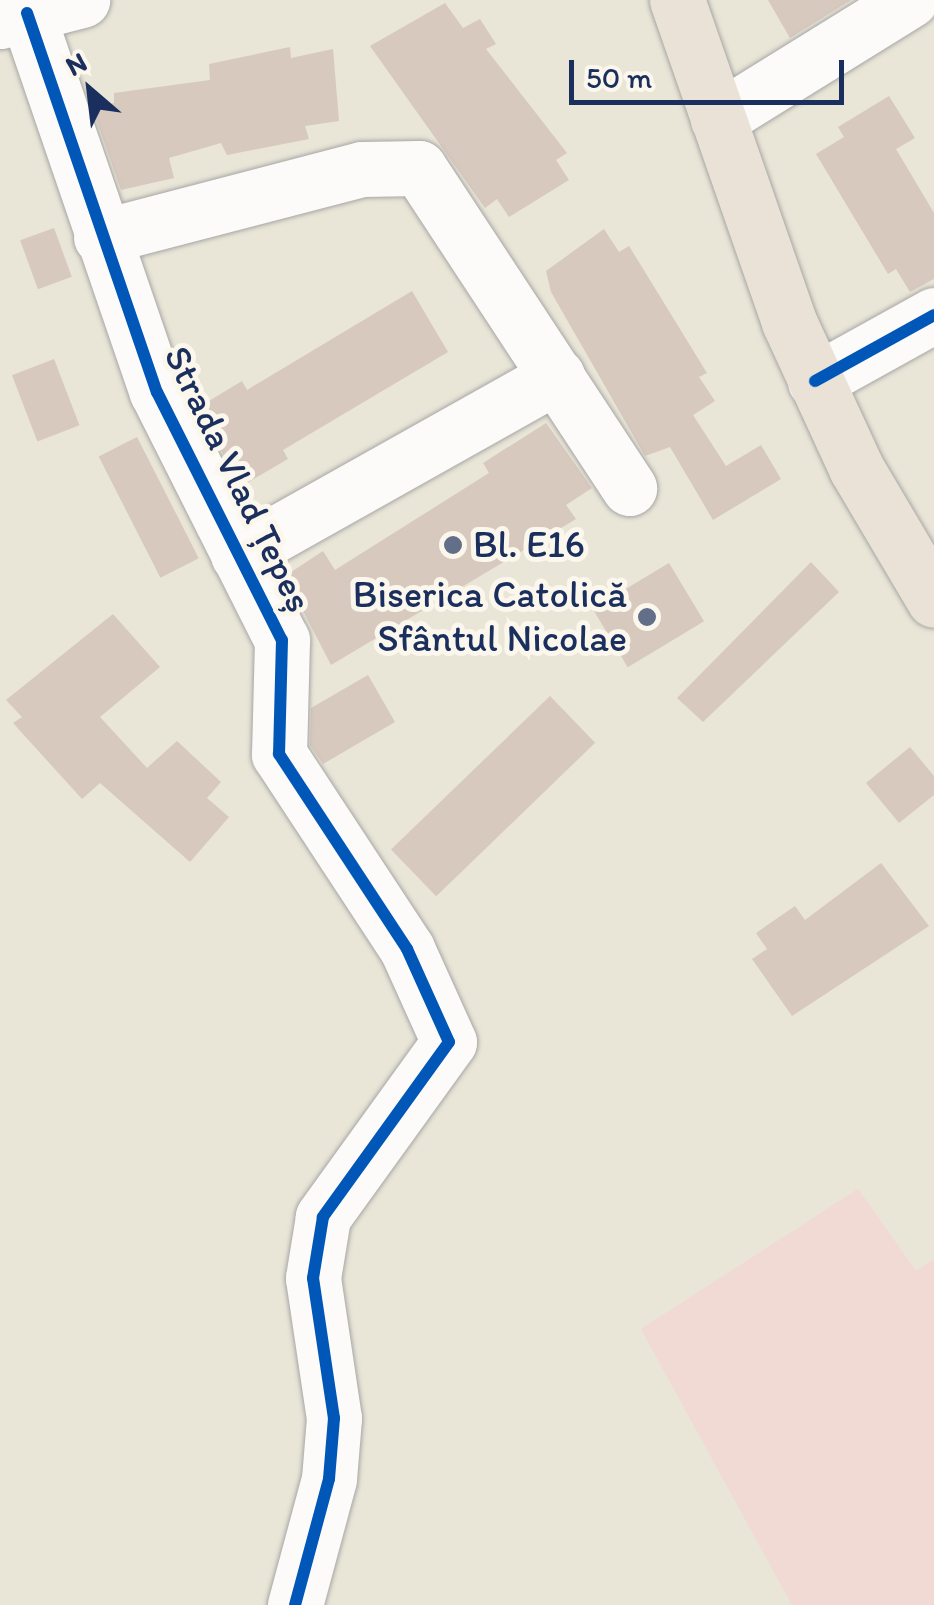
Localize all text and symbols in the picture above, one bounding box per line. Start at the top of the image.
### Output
north arrow [40,40,140,140]
scale bar [574,40,849,102]
text: N [60,44,92,83]
text: 50 m [586,59,652,96]
street label: Strada Vlad Țepeș [154,339,322,619]
place label: Bl. E16 [473,522,585,568]
marker: Bl. E16 [442,534,464,556]
place label: Biserica Catolică Sfântul Nicolae [352,572,627,662]
marker: Biserica Catolică Sfântul Nicolae [636,606,658,628]

